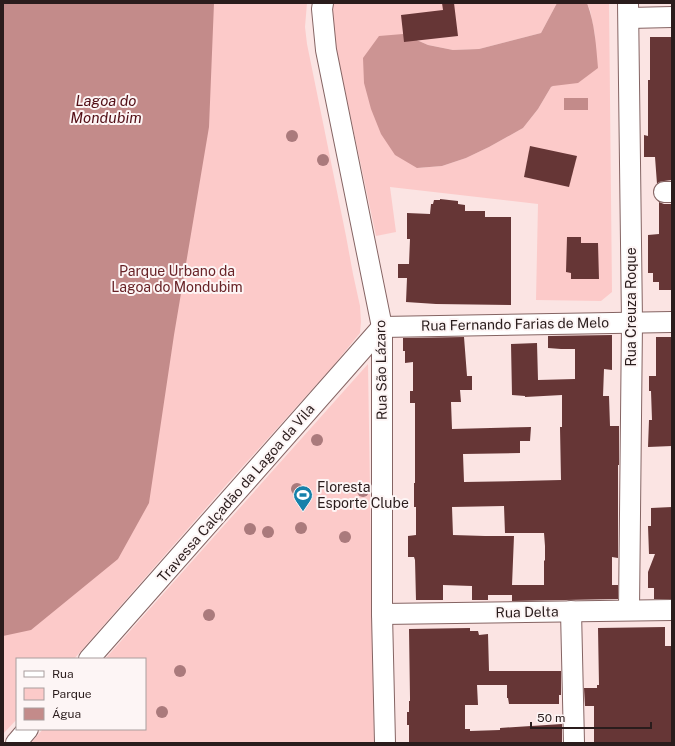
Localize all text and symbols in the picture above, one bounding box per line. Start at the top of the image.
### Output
water label: Lagoa do Mondubim [70,92,142,126]
street label: Rua Creuza Roque [623,247,639,367]
park label: Parque Urbano da Lagoa do Mondubim [111,263,243,295]
street label: Rua Fernando Farias de Melo [421,314,609,334]
street label: Rua São Lázaro [372,320,390,420]
street label: Travessa Calçadão da Lagoa da Vila [154,401,318,585]
place label: Floresta Esporte Clube [317,479,409,511]
sports icon: Floresta Esporte Clube [292,484,314,512]
street label: Rua Delta [495,603,559,621]
legend [16,658,146,730]
text: Rua [52,667,74,681]
text: Parque [52,687,92,701]
scale bar [531,704,651,730]
text: Água [52,707,81,721]
text: 50 m [537,711,565,725]

